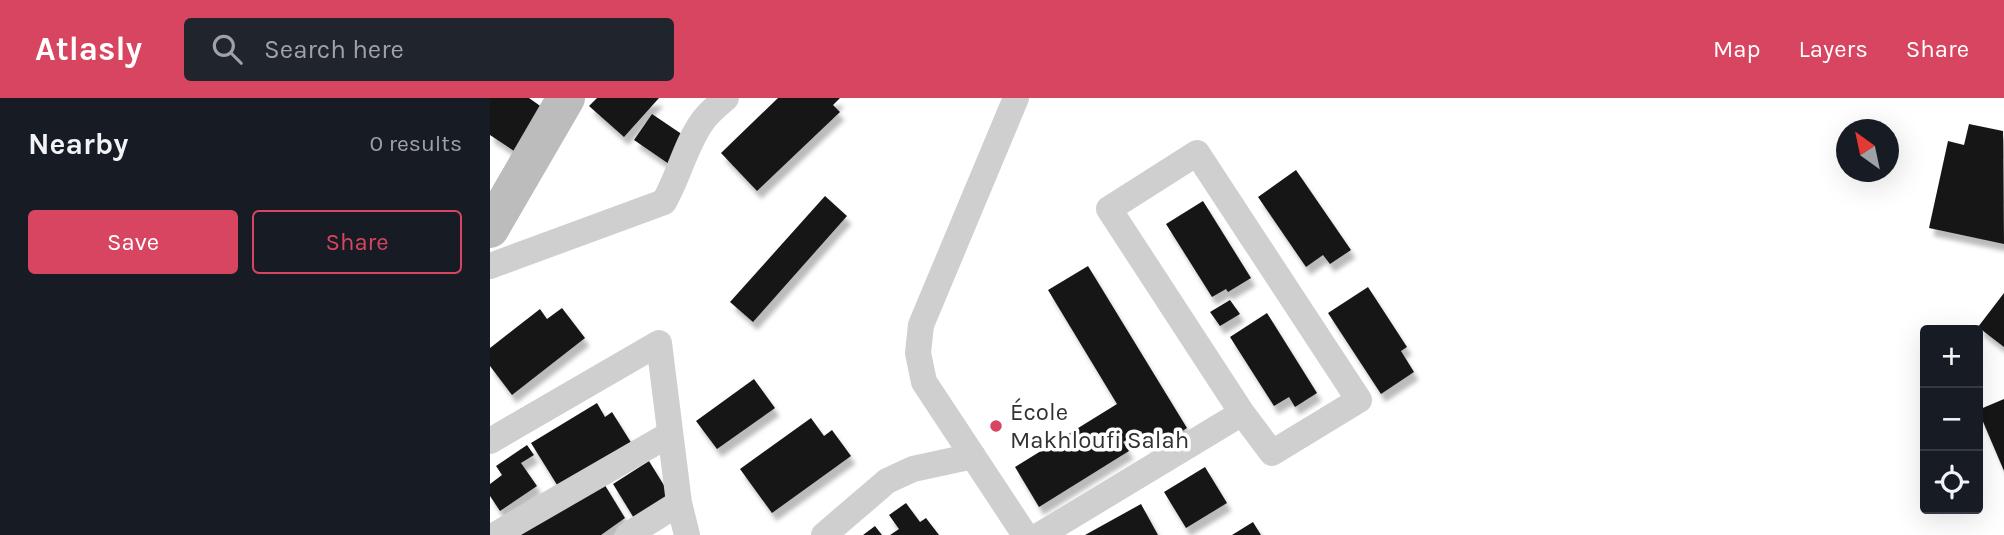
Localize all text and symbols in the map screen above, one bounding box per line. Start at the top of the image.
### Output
search box [184,18,674,81]
text: Atlasly [35,30,142,68]
icon: search [208,30,246,68]
text: Search here [264,34,404,65]
text: Map [1713,35,1761,63]
text: Layers [1799,35,1868,63]
text: Share [1906,35,1969,63]
north arrow [1836,119,1899,182]
text: Nearby [28,126,128,162]
text: 0 results [370,130,462,157]
button: Save [28,210,238,274]
button: Share [252,210,462,274]
map controls [1920,325,1983,514]
button: + [1920,325,1983,388]
button: − [1920,388,1983,451]
place label: École Makhloufi Salah [1010,397,1189,454]
marker: École Makhloufi Salah [988,418,1004,434]
button: locate [1920,451,1983,514]

